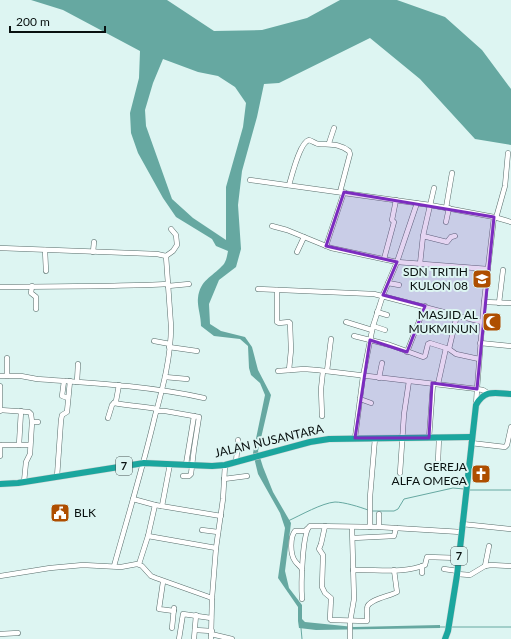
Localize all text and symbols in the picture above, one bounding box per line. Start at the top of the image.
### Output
scale bar [10,8,105,34]
text: 200 m [16,14,50,29]
place label: SDN TRITIH KULON 08 [403,264,468,293]
school or university icon: SDN TRITIH KULON 08 [471,268,493,290]
place label: MASJID AL MUKMINUN [408,307,478,336]
mosque icon: MASJID AL MUKMINUN [481,311,503,333]
street label: JALAN NUSANTARA [213,420,326,460]
road number: 7 [116,457,132,475]
place label: GEREJA ALFA OMEGA [392,459,468,488]
church icon: GEREJA ALFA OMEGA [470,463,492,485]
public building icon: BLK [49,502,71,524]
place label: BLK [74,505,96,520]
road number: 7 [451,547,467,565]

